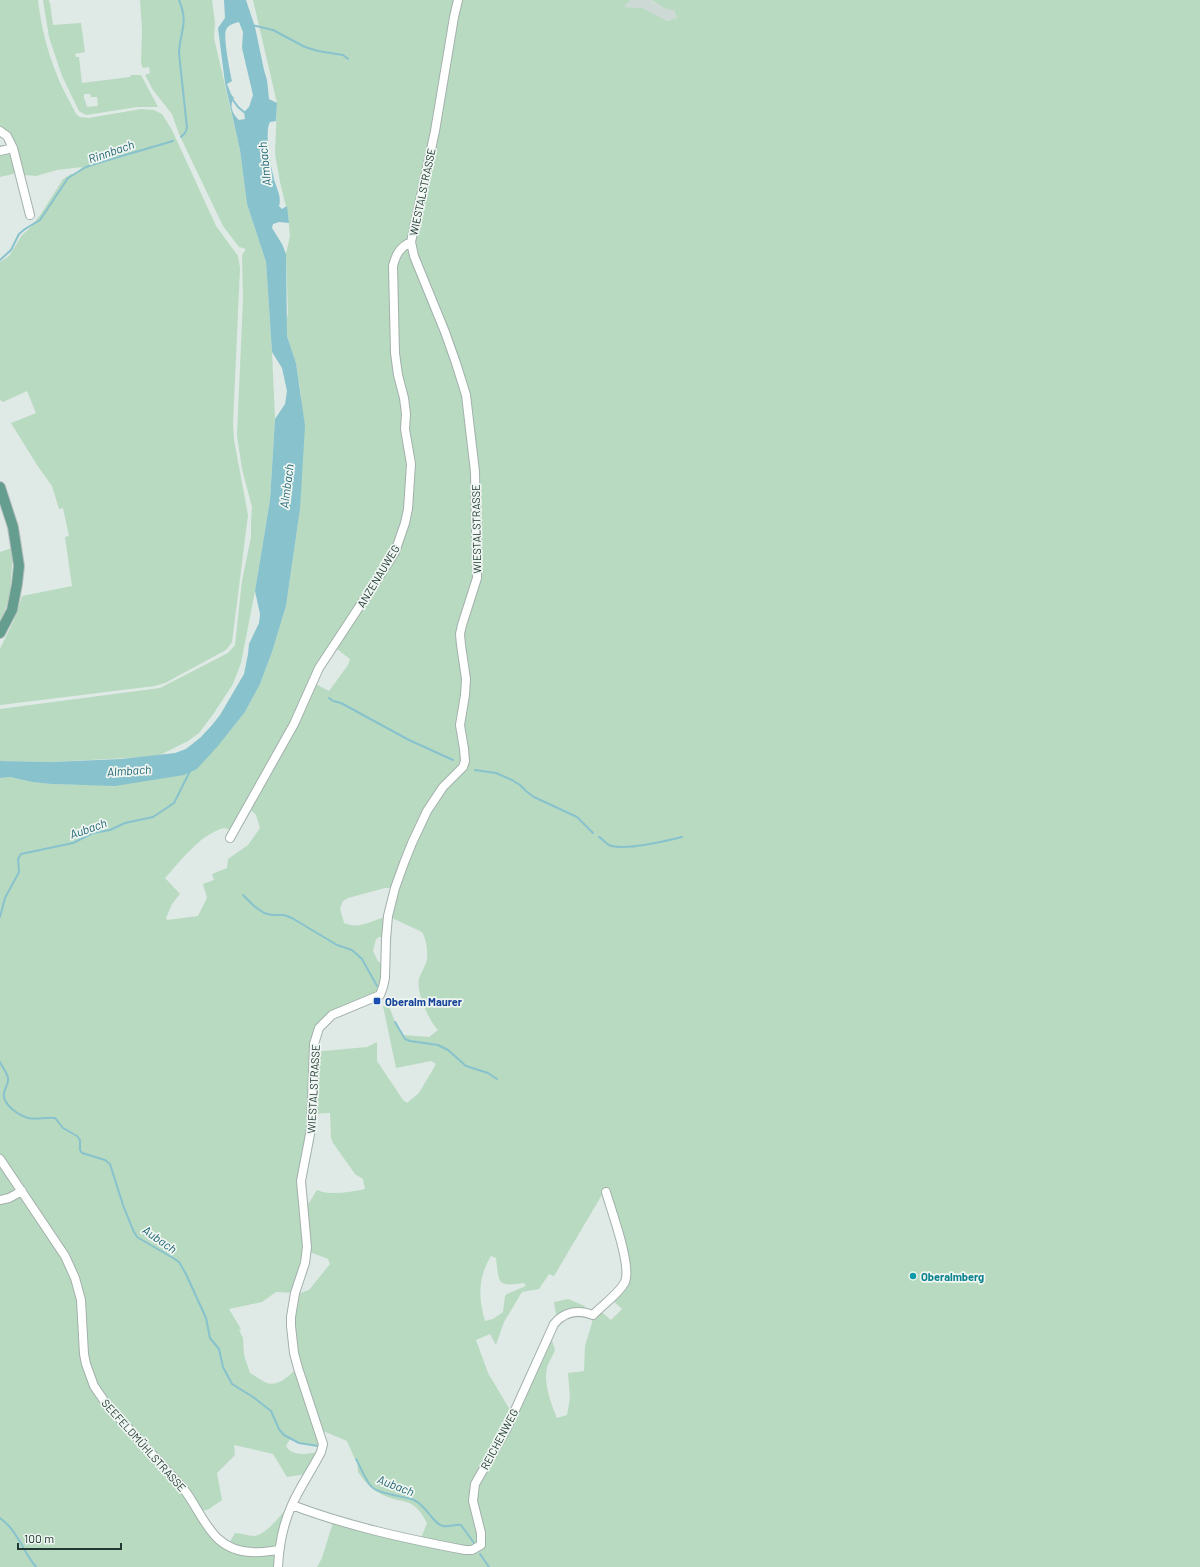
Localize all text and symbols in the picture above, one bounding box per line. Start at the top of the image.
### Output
water label: Rinnbach [86,137,136,165]
water label: Almbach [255,141,273,187]
street label: WIESTALSTRASSE [406,147,438,237]
water label: Almbach [276,463,296,509]
street label: WIESTALSTRASSE [469,484,483,574]
street label: ANZENAUWEG [354,542,402,610]
water label: Almbach [106,761,152,779]
water label: Aubach [68,815,108,841]
place label: Oberalm Maurer [385,995,463,1008]
marker: Oberalm Maurer [372,996,382,1006]
street label: WIESTALSTRASSE [304,1044,322,1134]
water label: Aubach [140,1222,180,1256]
place label: Oberalmberg [921,1270,984,1283]
marker: Oberalmberg [908,1271,918,1281]
street label: SEEFELDMÜHLSTRASSE [99,1396,190,1494]
street label: REICHENWEG [478,1406,520,1472]
water label: Aubach [376,1472,416,1498]
scale bar [18,1525,121,1551]
text: 100 m [24,1531,54,1545]

